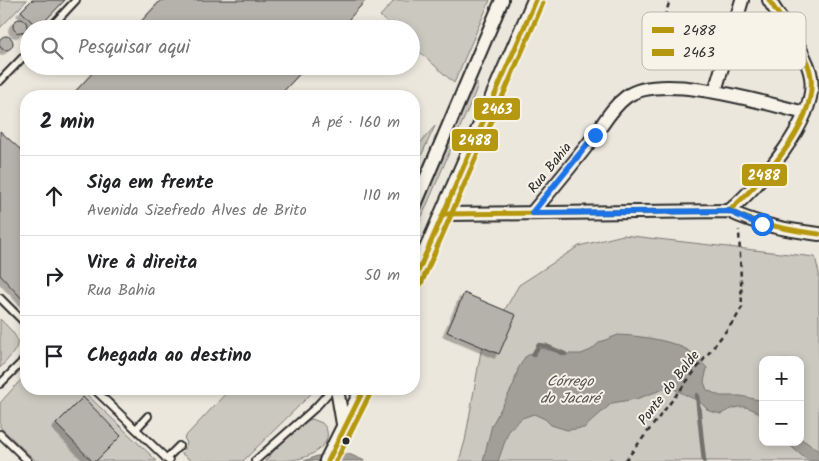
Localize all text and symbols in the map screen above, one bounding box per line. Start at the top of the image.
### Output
legend [642,12,806,70]
search box [20,20,420,75]
text: 2488 [683,20,716,42]
text: Pesquisar aqui [78,33,190,63]
icon: search [38,34,66,62]
text: 2463 [683,42,715,64]
line badge: 2463 [473,97,521,121]
text: 2463 [481,99,513,121]
text: 2 min [40,106,95,139]
text: A pé · 160 m [312,110,400,135]
route end [584,124,607,147]
line badge: 2488 [451,128,499,152]
text: 2488 [459,130,492,152]
street label: Rua Bahia [523,138,577,198]
line badge: 2488 [741,163,788,187]
text: 2488 [748,165,781,187]
text: Siga em frente [87,168,214,198]
icon: ahead [40,182,68,210]
text: 110 m [363,183,400,208]
text: Avenida Sizefredo Alves de Brito [87,198,307,223]
route start [751,213,774,236]
text: Vire à direita [87,248,197,278]
icon: right [40,262,68,290]
text: 50 m [364,263,400,288]
text: Rua Bahia [87,278,156,303]
text: Chegada ao destino [87,341,252,371]
icon: arrive [40,342,68,370]
street label: Ponte do Balde [633,345,706,430]
map controls [759,356,804,446]
button: + [759,356,804,401]
water label: Córrego do Jacaré [540,370,603,411]
button: − [759,401,804,446]
unlabelled marker [341,436,351,446]

